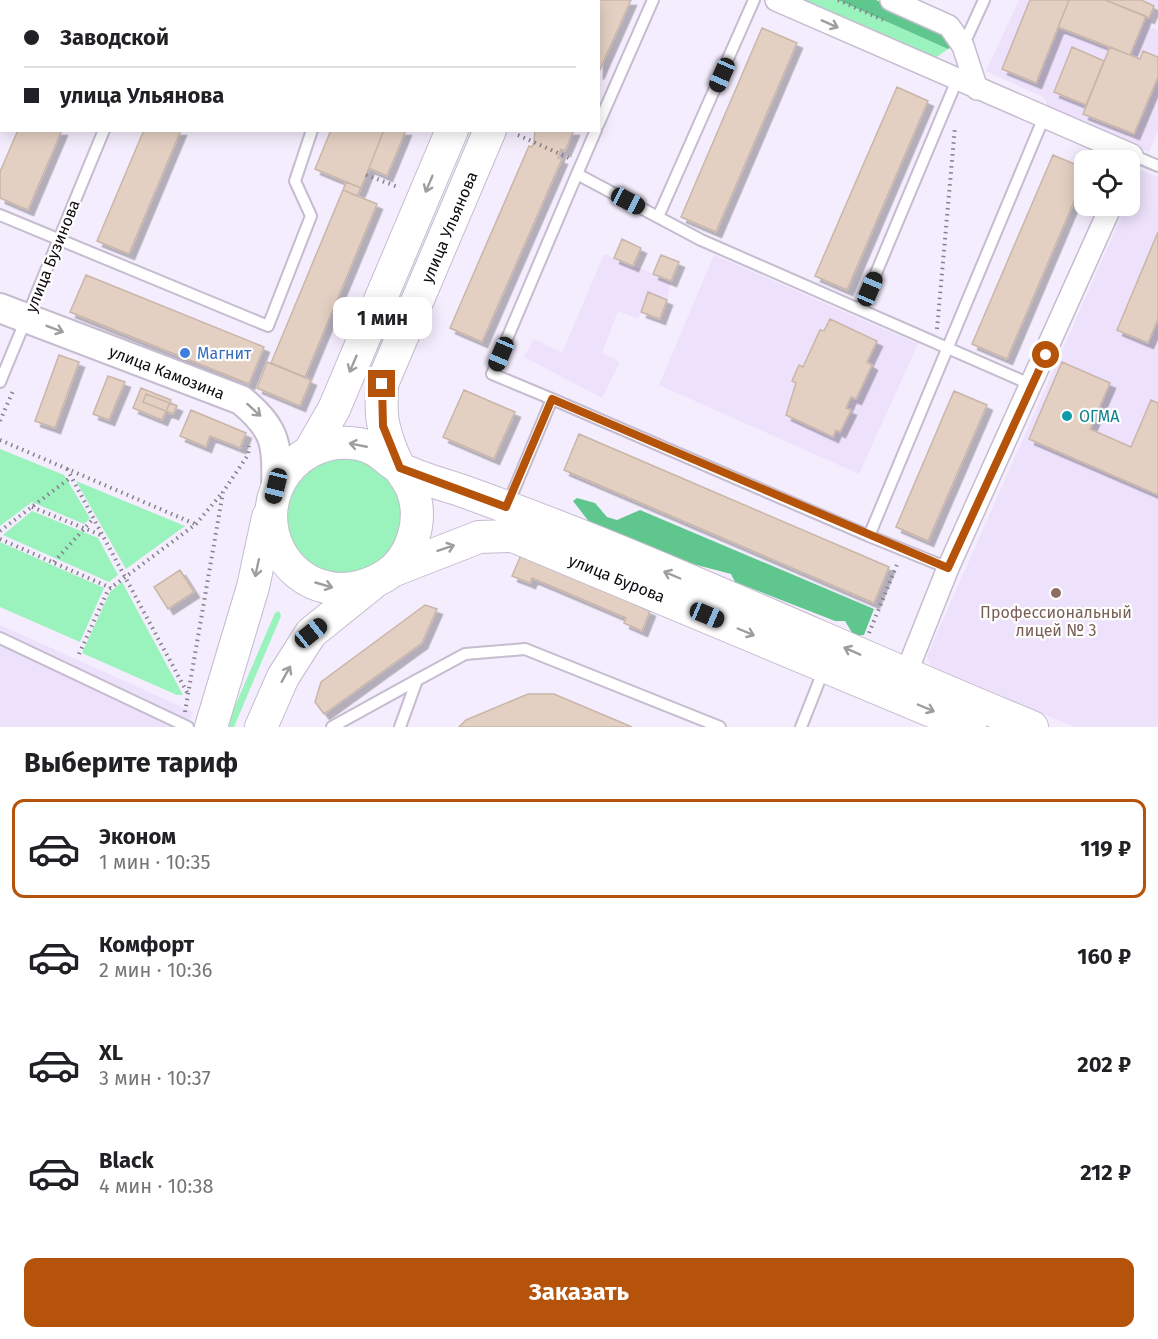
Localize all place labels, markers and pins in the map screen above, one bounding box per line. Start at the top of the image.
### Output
place label: Магнит [197,344,252,363]
marker: Магнит [178,346,192,360]
place label: ОГМА [1079,407,1120,426]
marker: ОГМА [1060,409,1074,423]
marker: Профессиональный лицей № 3 [1049,586,1063,600]
place label: Профессиональный лицей № 3 [980,603,1132,640]

